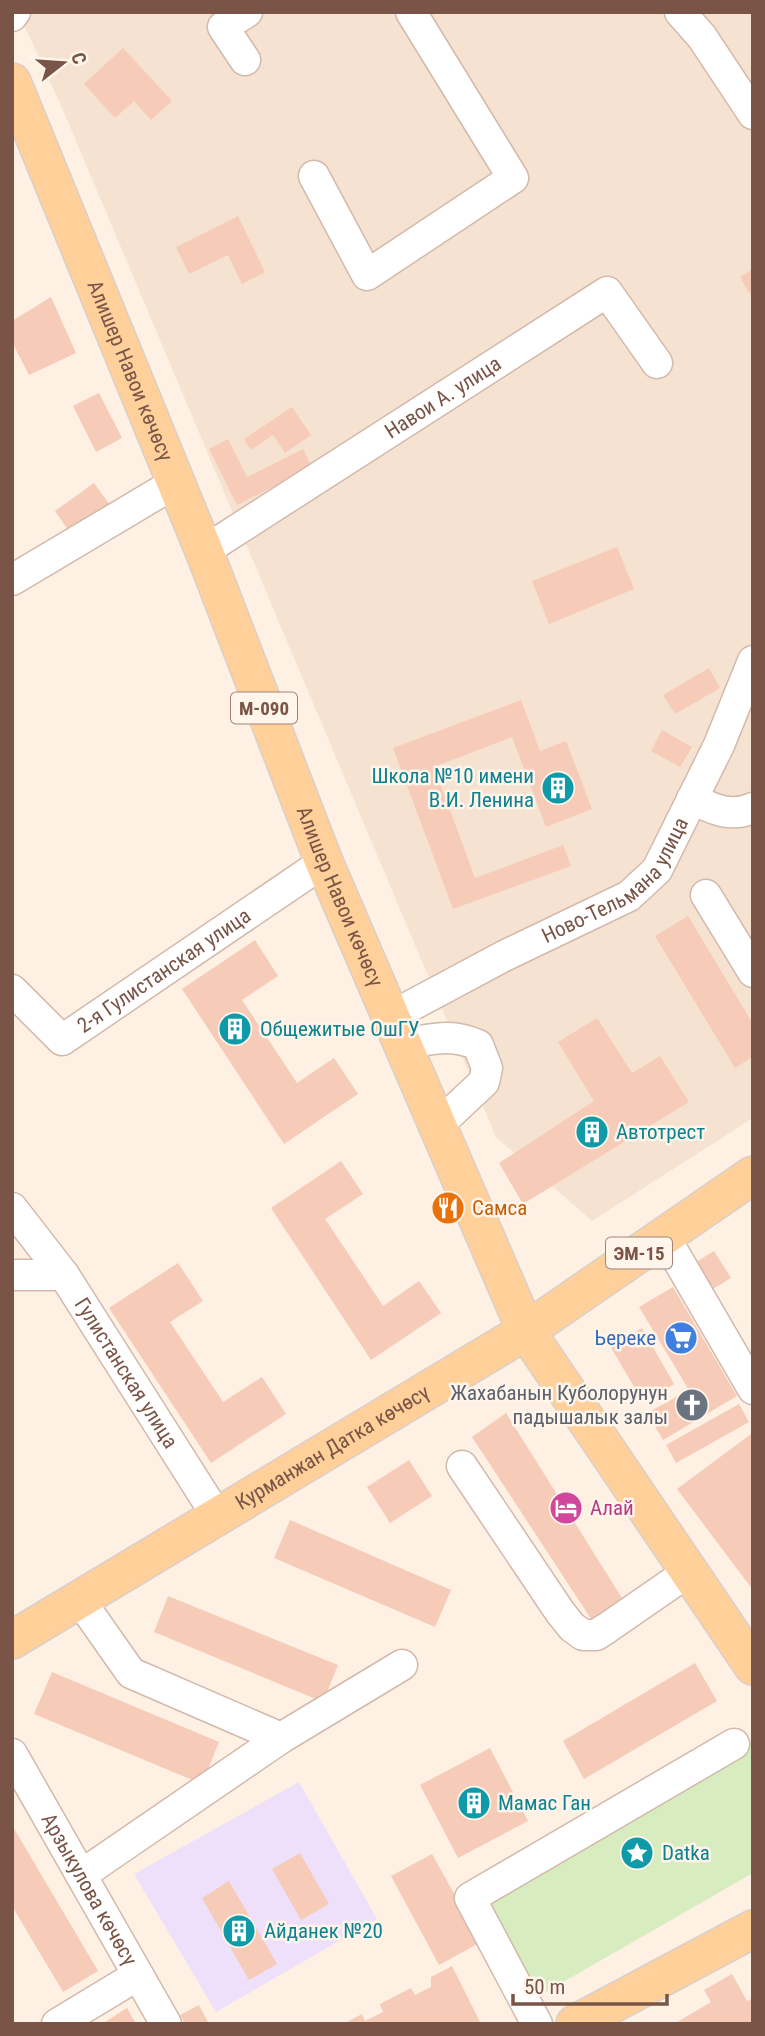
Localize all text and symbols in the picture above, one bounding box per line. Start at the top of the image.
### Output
north arrow [28,28,98,98]
text: С [66,50,91,67]
street label: Алишер Навои көчөсү [82,277,178,465]
street label: Навои А. улица [380,351,505,444]
road number: М-090 [231,692,297,723]
place label: Школа №10 имени В.И. Ленина [371,764,534,812]
building icon: Школа №10 имени В.И. Ленина [539,769,577,807]
street label: Алишер Навои көчөсү [292,803,388,990]
street label: Ново-Тельмана улица [538,814,693,948]
street label: 2-я Гулистанская улица [73,903,255,1038]
building icon: Общежитые ОшГУ [216,1010,254,1048]
place label: Общежитые ОшГУ [260,1017,419,1041]
building icon: Автотрест [573,1113,611,1151]
place label: Автотрест [616,1120,705,1144]
restaurant icon: Самса [429,1189,467,1227]
place label: Самса [472,1196,527,1220]
road number: ЭМ-15 [606,1238,672,1268]
street label: Гулистанская улица [70,1293,183,1453]
supermarket icon: Ьереке [662,1319,700,1357]
place label: Ьереке [595,1326,656,1350]
street label: Курманжан Датка көчөсү [231,1380,434,1515]
place label: Жахабанын Куболорунун падышалык залы [450,1381,668,1429]
church icon: Жахабанын Куболорунун падышалык залы [673,1386,711,1424]
hotel icon: Алай [547,1489,585,1527]
place label: Алай [590,1496,634,1520]
building icon: Мамас Ган [455,1784,493,1822]
place label: Мамас Ган [498,1791,591,1815]
street label: Арзыкулова көчөсү [36,1809,142,1970]
place icon: Datka [618,1834,656,1872]
place label: Datka [662,1841,710,1865]
building icon: Айданек №20 [220,1912,258,1950]
place label: Айданек №20 [264,1919,383,1943]
scale bar [513,1962,667,2006]
text: 50 m [524,1975,565,1999]

